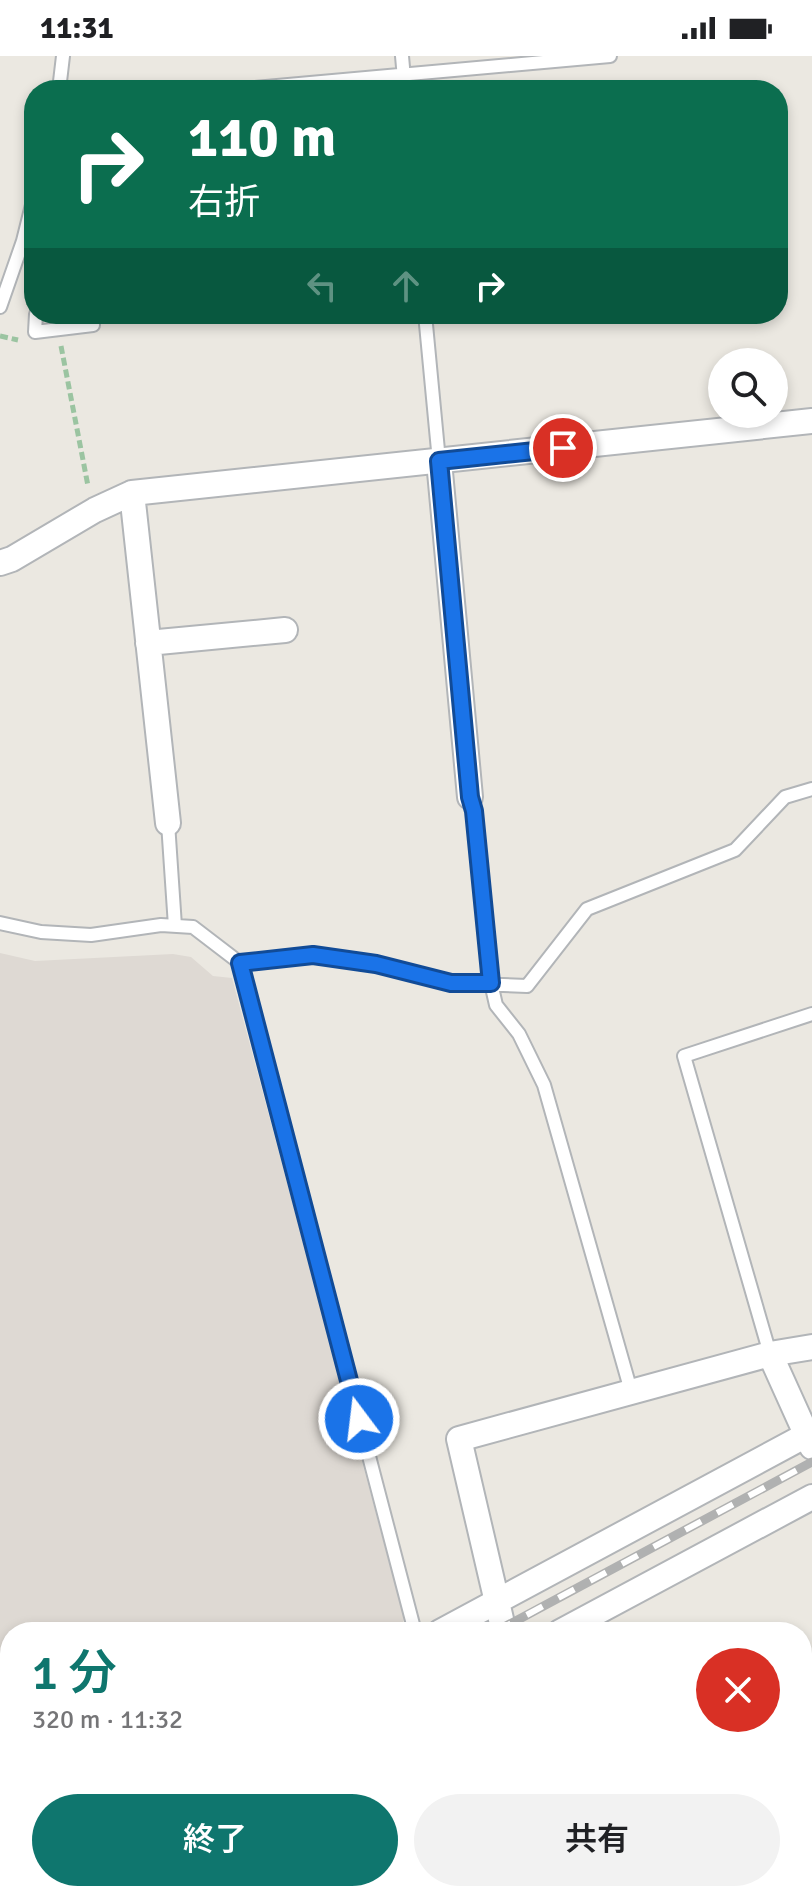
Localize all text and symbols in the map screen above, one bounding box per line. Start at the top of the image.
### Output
text: 11:31 [40,10,114,47]
text: 110 m [188,103,336,172]
icon: right [56,112,160,216]
text: 右折 [188,180,260,225]
icon: left [300,264,344,308]
icon: ahead [384,264,428,308]
icon: right [468,264,512,308]
map controls [708,348,788,428]
button: search [708,348,788,428]
pin [529,414,597,482]
icon: arrive [541,426,585,470]
position arrow [317,1377,401,1461]
text: 1 分 [32,1644,116,1703]
button: close [696,1648,780,1732]
text: 320 m · 11:32 [32,1704,183,1736]
button: 終了 [32,1794,398,1886]
button: 共有 [414,1794,780,1886]

